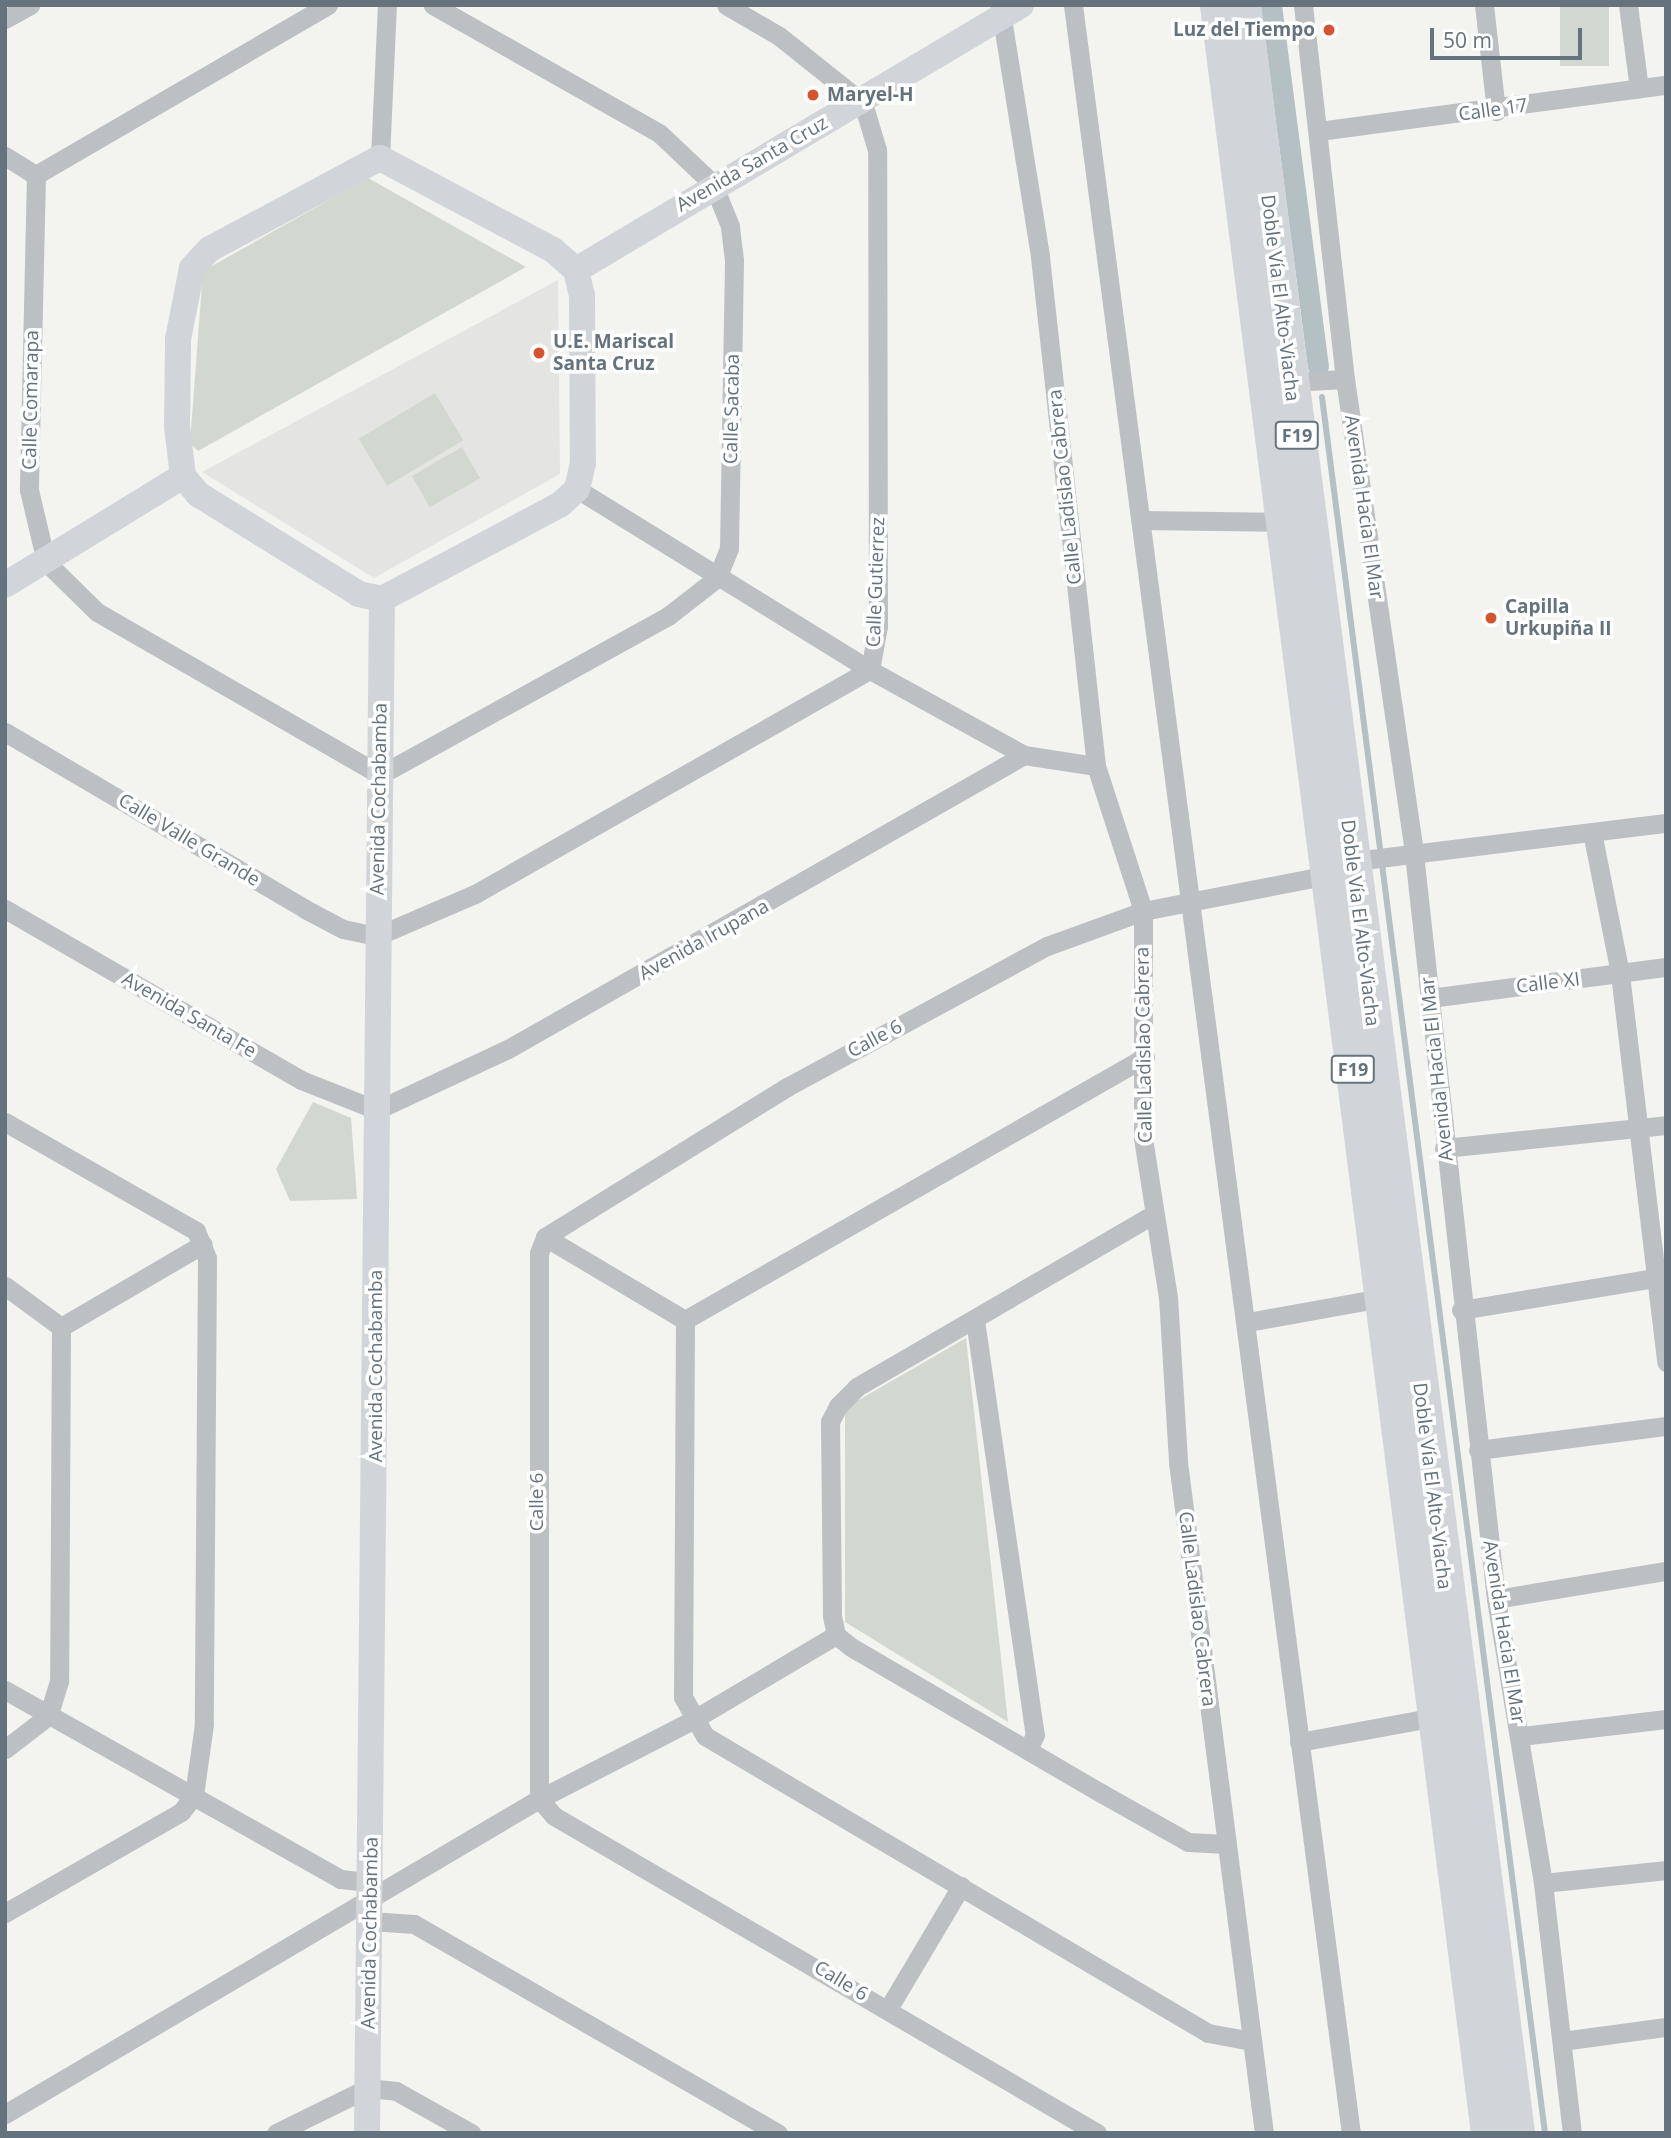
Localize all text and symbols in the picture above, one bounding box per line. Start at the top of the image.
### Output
scale bar [1433,14,1585,58]
place label: Luz del Tiempo [1173,19,1315,41]
marker: Luz del Tiempo [1321,22,1337,38]
text: 50 m [1443,26,1492,54]
place label: Maryel-H [827,84,914,106]
marker: Maryel-H [805,87,821,103]
street label: Calle 17 [1457,94,1529,126]
street label: Avenida Santa Cruz [672,111,832,217]
street label: Doble Vía El Alto-Viacha [1256,193,1304,403]
street label: Calle Comarapa [18,330,44,470]
place label: U.E. Mariscal Santa Cruz [553,331,674,375]
marker: U.E. Mariscal Santa Cruz [531,345,547,361]
street label: Calle Sacaba [720,354,744,464]
street label: Calle Ladislao Cabrera [1043,388,1087,586]
street label: Avenida Hacia El Mar [1340,414,1388,600]
road number: F19 [1274,421,1320,450]
street label: Calle Gutierrez [862,516,890,648]
place label: Capilla Urkupiña II [1505,596,1612,640]
marker: Capilla Urkupiña II [1483,610,1499,626]
street label: Avenida Cochabamba [366,703,392,895]
street label: Calle Valle Grande [114,789,264,891]
street label: Doble Vía El Alto-Viacha [1336,818,1384,1028]
street label: Avenida Irupana [635,895,773,985]
street label: Calle Ladislao Cabrera [1131,947,1157,1143]
street label: Avenida Santa Fe [118,967,260,1063]
street label: Calle XI [1515,968,1581,998]
street label: Avenida Hacia El Mar [1416,976,1458,1162]
street label: Calle 6 [844,1015,906,1063]
road number: F19 [1330,1054,1376,1084]
street label: Avenida Cochabamba [365,1270,387,1462]
street label: Doble Vía El Alto-Viacha [1408,1381,1456,1591]
street label: Calle 6 [526,1473,548,1531]
street label: Calle Ladislao Cabrera [1174,1510,1220,1708]
street label: Avenida Hacia El Mar [1478,1539,1530,1725]
street label: Avenida Cochabamba [357,1837,383,2029]
street label: Calle 6 [810,1956,872,2006]

